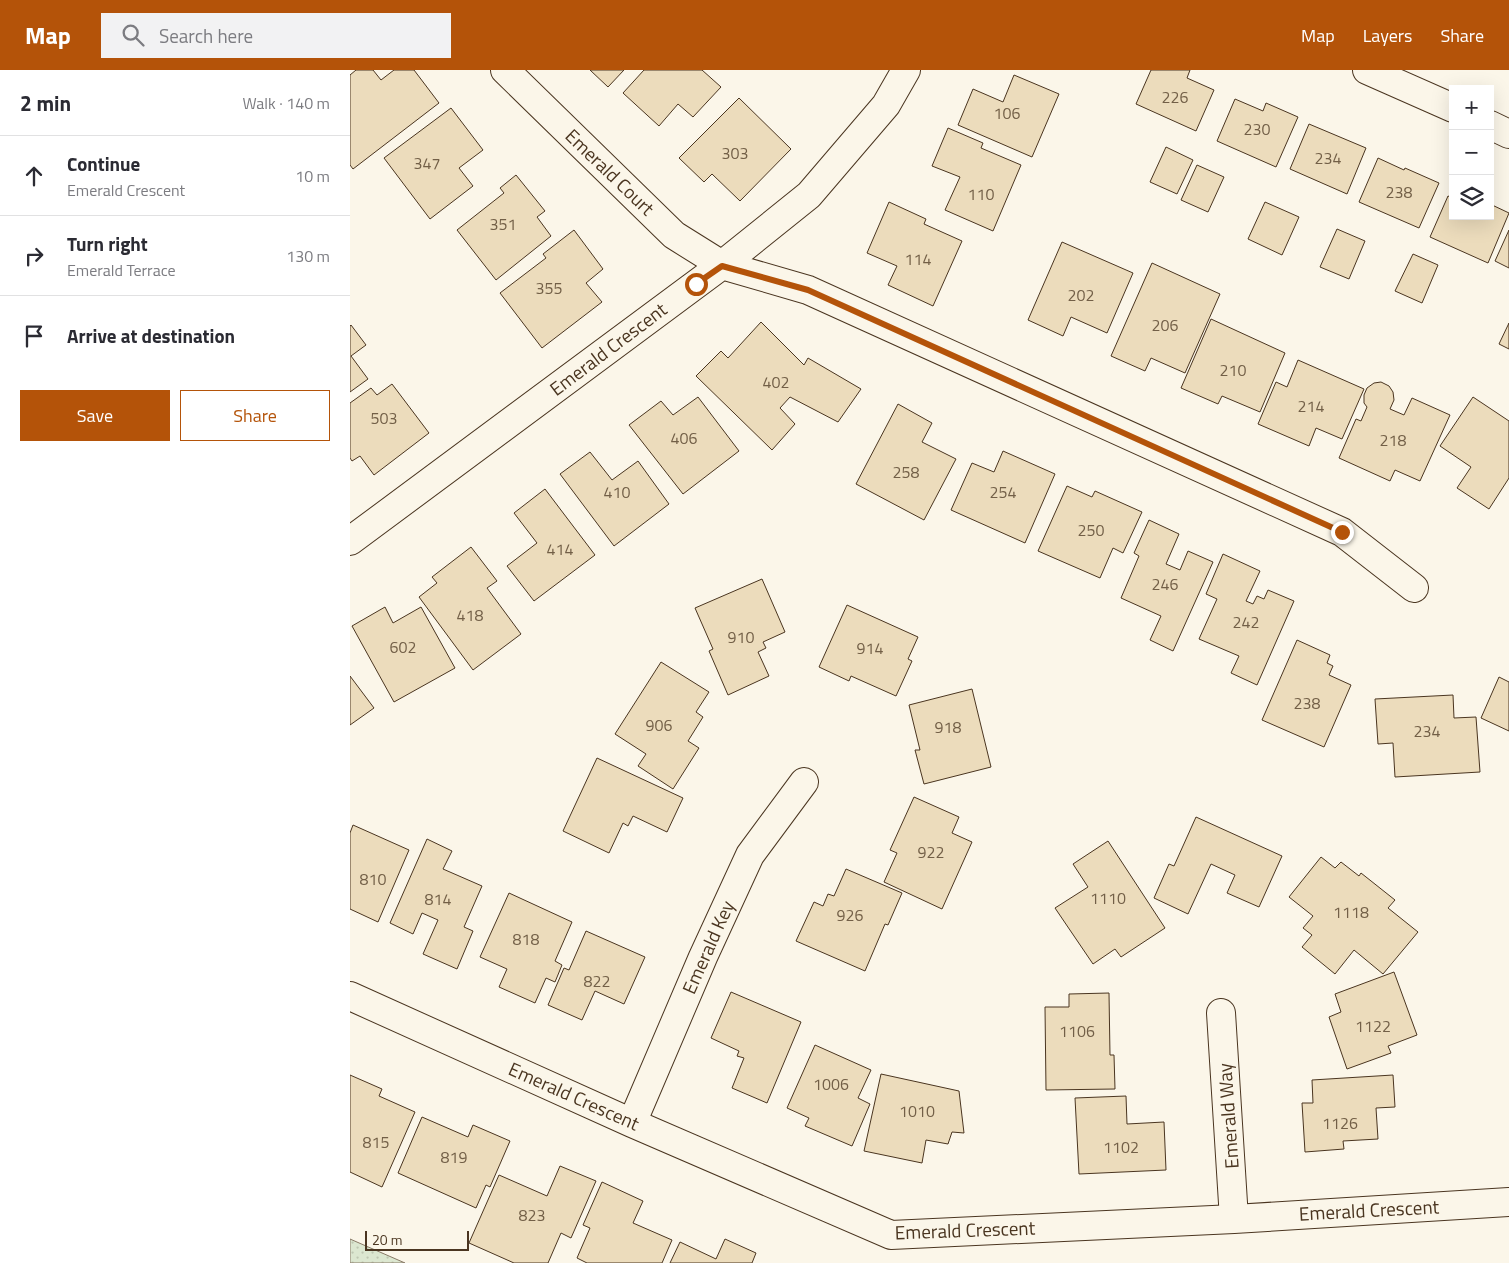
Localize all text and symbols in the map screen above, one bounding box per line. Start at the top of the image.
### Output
search box [101,13,451,58]
text: Map [25,17,71,53]
icon: search [119,21,147,49]
text: Search here [159,21,253,50]
text: Map [1301,22,1335,49]
text: Layers [1363,22,1412,49]
text: Share [1440,22,1484,49]
house number: 226 [1162,85,1188,109]
map controls [1449,85,1494,220]
button: + [1449,85,1494,130]
text: 2 min [20,87,71,119]
text: Walk · 140 m [242,91,330,115]
house number: 106 [994,101,1020,125]
house number: 230 [1244,117,1270,141]
street label: Emerald Court [559,122,662,222]
button: − [1449,130,1494,175]
house number: 303 [722,141,748,165]
house number: 234 [1315,146,1341,170]
text: Continue [67,149,140,178]
house number: 347 [414,151,440,175]
icon: ahead [20,162,48,190]
text: 10 m [295,164,330,188]
button: layers [1449,175,1494,220]
text: Emerald Crescent [67,178,185,202]
house number: 238 [1386,180,1412,204]
house number: 110 [968,182,994,206]
house number: 351 [490,212,516,236]
text: Turn right [67,229,148,258]
icon: right [20,242,48,270]
text: 130 m [286,244,330,268]
house number: 114 [905,247,931,271]
text: Emerald Terrace [67,258,176,282]
route start [685,273,708,296]
house number: 355 [536,276,562,300]
house number: 202 [1068,283,1094,307]
street label: Emerald Crescent [543,295,673,402]
house number: 206 [1152,313,1178,337]
text: Arrive at destination [67,321,235,350]
icon: arrive [20,322,48,350]
house number: 210 [1220,358,1246,382]
house number: 402 [763,370,789,394]
button: Save [20,390,170,441]
button: Share [180,390,330,441]
house number: 214 [1298,394,1324,418]
house number: 503 [371,406,397,430]
house number: 406 [671,426,697,450]
house number: 218 [1380,428,1406,452]
house number: 258 [893,460,919,484]
house number: 410 [604,480,630,504]
house number: 254 [990,480,1016,504]
house number: 250 [1078,518,1104,542]
route end [1331,521,1354,544]
house number: 414 [547,537,573,561]
house number: 246 [1152,572,1178,596]
house number: 418 [457,603,483,627]
house number: 242 [1233,610,1259,634]
house number: 910 [728,625,754,649]
house number: 602 [390,635,416,659]
house number: 914 [857,636,883,660]
house number: 238 [1294,691,1320,715]
house number: 906 [646,713,672,737]
house number: 918 [935,715,961,739]
house number: 234 [1414,719,1440,743]
house number: 922 [918,840,944,864]
house number: 810 [360,867,386,891]
house number: 1110 [1090,886,1126,910]
house number: 814 [425,887,451,911]
street label: Emerald Key [674,895,741,998]
house number: 1118 [1333,900,1369,924]
house number: 926 [837,903,863,927]
house number: 818 [513,927,539,951]
house number: 822 [584,969,610,993]
house number: 1122 [1355,1014,1391,1038]
house number: 1106 [1059,1019,1095,1043]
street label: Emerald Crescent [504,1054,645,1137]
street label: Emerald Way [1209,1062,1246,1170]
house number: 1006 [813,1072,849,1096]
house number: 1010 [899,1099,935,1123]
house number: 1126 [1322,1111,1358,1135]
house number: 815 [363,1130,389,1154]
house number: 1102 [1103,1135,1139,1159]
house number: 819 [441,1145,467,1169]
street label: Emerald Crescent [1298,1191,1440,1228]
house number: 823 [519,1203,545,1227]
street label: Emerald Crescent [894,1213,1036,1246]
scale bar [365,1228,469,1251]
text: 20 m [372,1229,402,1250]

